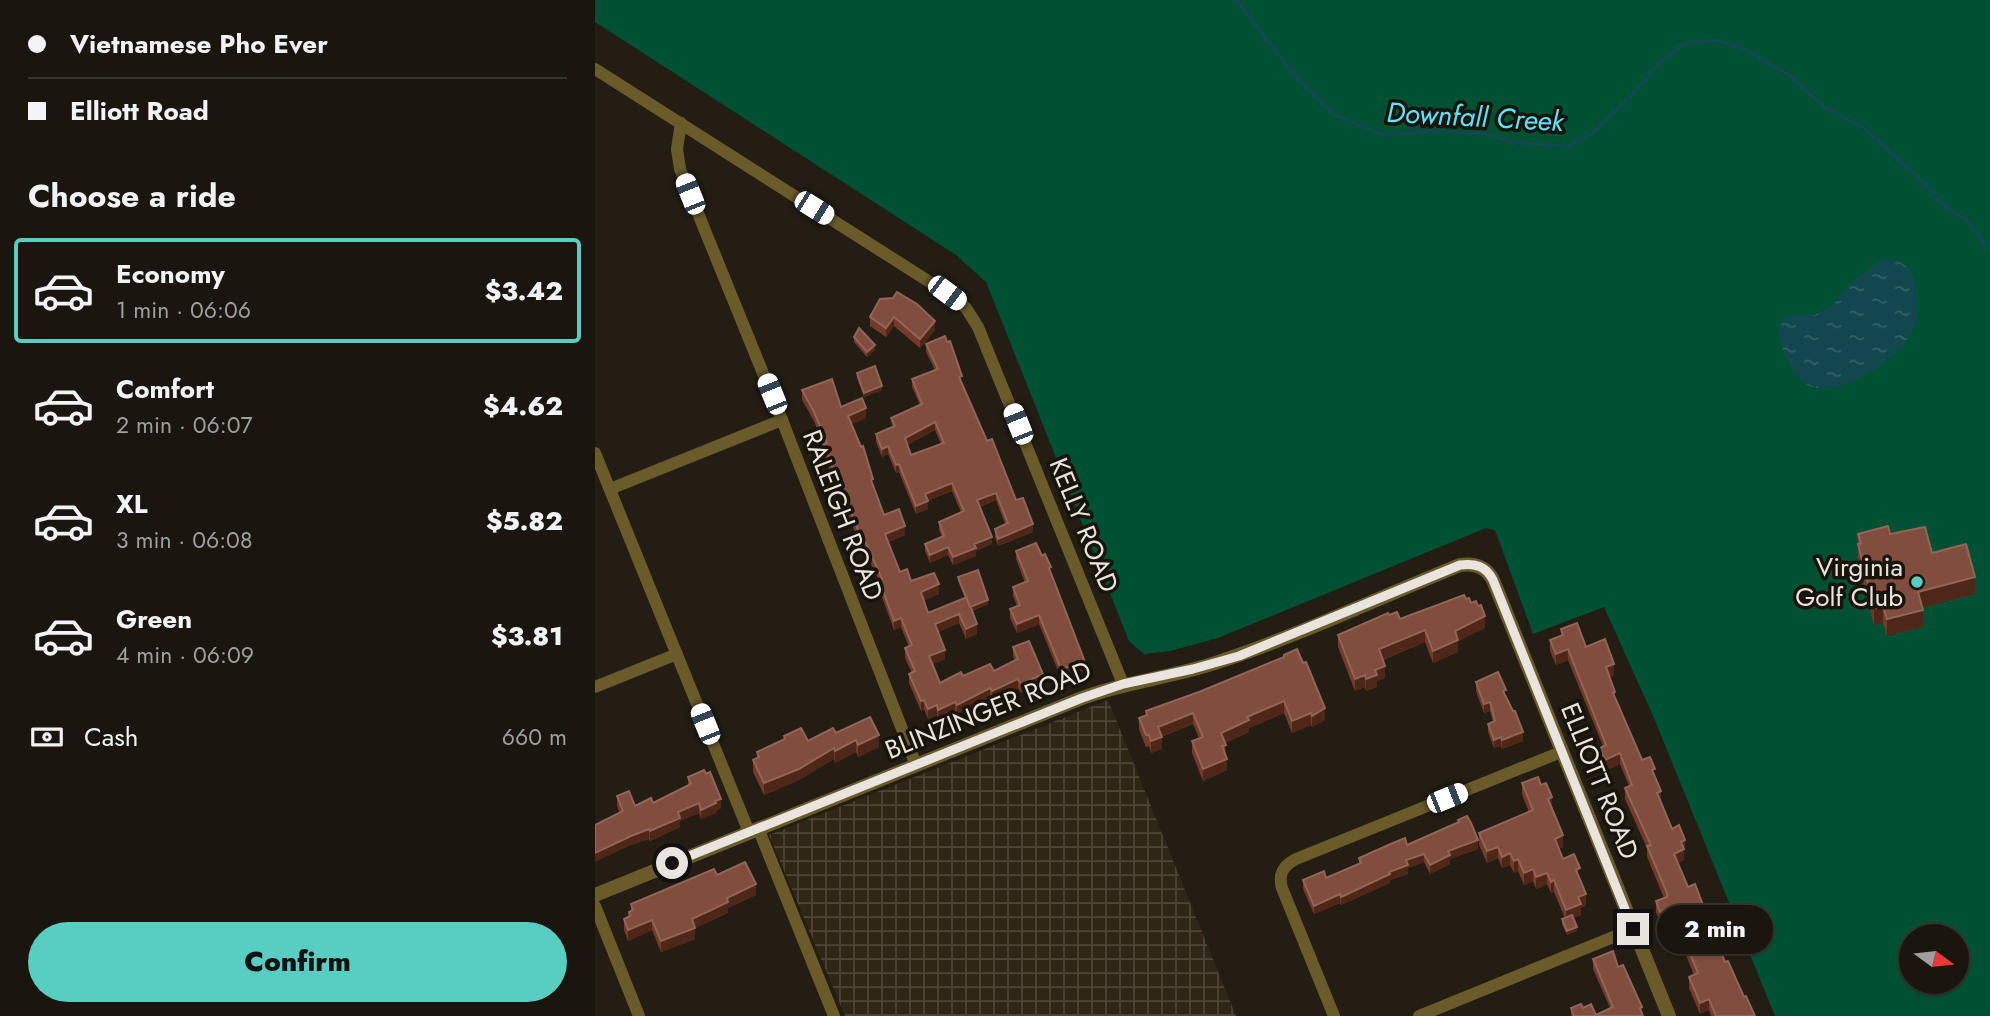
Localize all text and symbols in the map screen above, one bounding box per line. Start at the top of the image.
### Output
text: Vietnamese Pho Ever [70,25,328,63]
text: Elliott Road [70,92,209,130]
water label: Downfall Creek [1385,92,1566,142]
car [673,171,708,217]
text: Choose a ride [28,173,236,219]
car [791,188,838,228]
text: Economy [116,255,225,293]
icon: car [32,259,95,322]
text: $3.42 [485,272,563,310]
car [924,272,971,314]
text: 1 min · 06:06 [116,293,251,327]
text: Comfort [116,370,214,408]
car [755,371,790,417]
icon: car [32,374,95,437]
text: $4.62 [483,387,563,425]
car [1001,401,1036,447]
text: 2 min · 06:07 [116,408,253,442]
street label: RALEIGH ROAD [793,424,893,606]
street label: KELLY ROAD [1040,452,1128,598]
text: XL [116,485,148,523]
icon: car [32,489,95,552]
text: $5.82 [486,502,563,540]
text: 3 min · 06:08 [116,523,252,557]
place label: Virginia Golf Club [1795,548,1903,616]
marker: Virginia Golf Club [1909,574,1925,590]
text: Green [116,600,192,638]
icon: car [32,604,95,667]
text: $3.81 [491,617,563,655]
text: 4 min · 06:09 [116,638,254,672]
street label: BLINZINGER ROAD [879,651,1097,769]
street label: ELLIOTT ROAD [1551,697,1649,865]
car [688,701,723,747]
icon: cash [28,718,66,756]
text: Cash [84,718,138,756]
text: 660 m [502,720,567,754]
car [1424,780,1471,816]
route start [656,847,688,879]
callout: 2 min [1657,904,1773,954]
text: 2 min [1684,912,1746,946]
route end [1617,913,1649,945]
button: Confirm [28,922,567,1002]
north arrow [1899,924,1969,994]
map controls [1899,924,1969,994]

